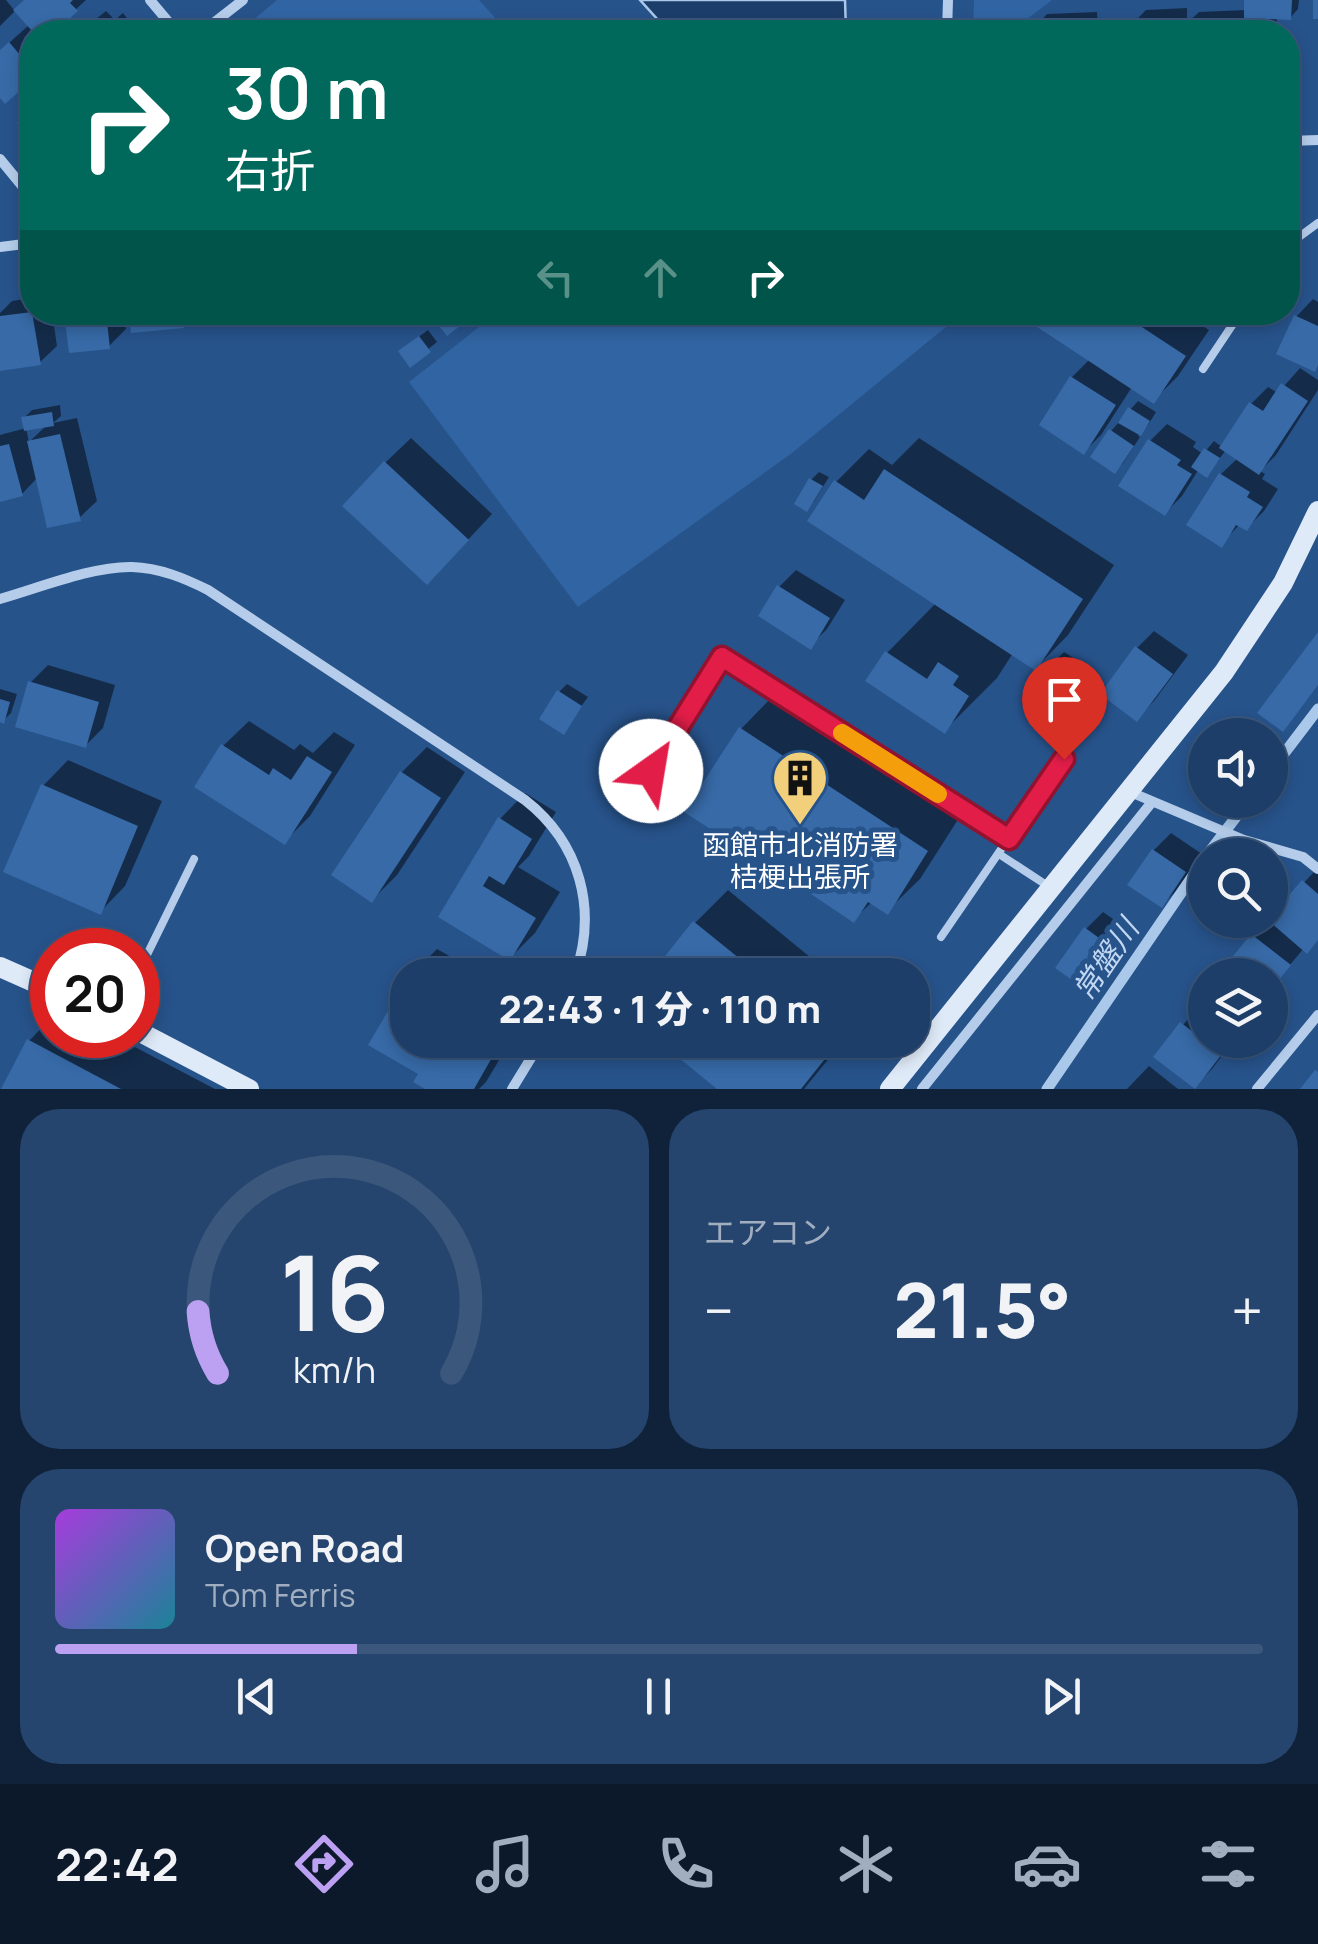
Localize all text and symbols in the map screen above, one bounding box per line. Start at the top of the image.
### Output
text: 30 m [225,44,389,140]
icon: right [60,60,190,190]
text: 右折 [225,139,315,201]
icon: left [528,250,583,305]
icon: ahead [633,250,688,305]
icon: right [738,250,793,305]
pin [1022,657,1107,760]
icon: arrive [1037,672,1092,727]
map controls [1188,718,1288,1058]
button: sound [1188,718,1288,818]
position arrow [599,719,703,823]
building icon: 函館市北消防署 桔梗出張所 [770,748,830,827]
place label: 函館市北消防署 桔梗出張所 [702,825,898,895]
button: search [1188,838,1288,938]
water label: 常盤川 [1063,908,1149,1008]
speed limit sign: 20 [30,928,160,1058]
button: layers [1188,958,1288,1058]
text: 22:43 · 1 分 · 110 m [499,982,821,1034]
text: エアコン [704,1210,832,1254]
text: 16 [279,1220,390,1362]
text: 21.5° [893,1258,1072,1361]
text: − [704,1272,734,1348]
text: + [1231,1272,1263,1348]
text: km/h [293,1345,376,1394]
text: Open Road [205,1521,404,1573]
text: Tom Ferris [205,1573,356,1617]
icon: previous [229,1669,284,1724]
icon: pause [631,1669,686,1724]
icon: next [1034,1669,1089,1724]
icon: directions [289,1829,359,1899]
icon: music [470,1829,540,1899]
icon: phone [651,1829,721,1899]
icon: climate [831,1829,901,1899]
icon: car [1012,1829,1082,1899]
icon: filters [1193,1829,1263,1899]
text: 22:42 [55,1833,179,1895]

